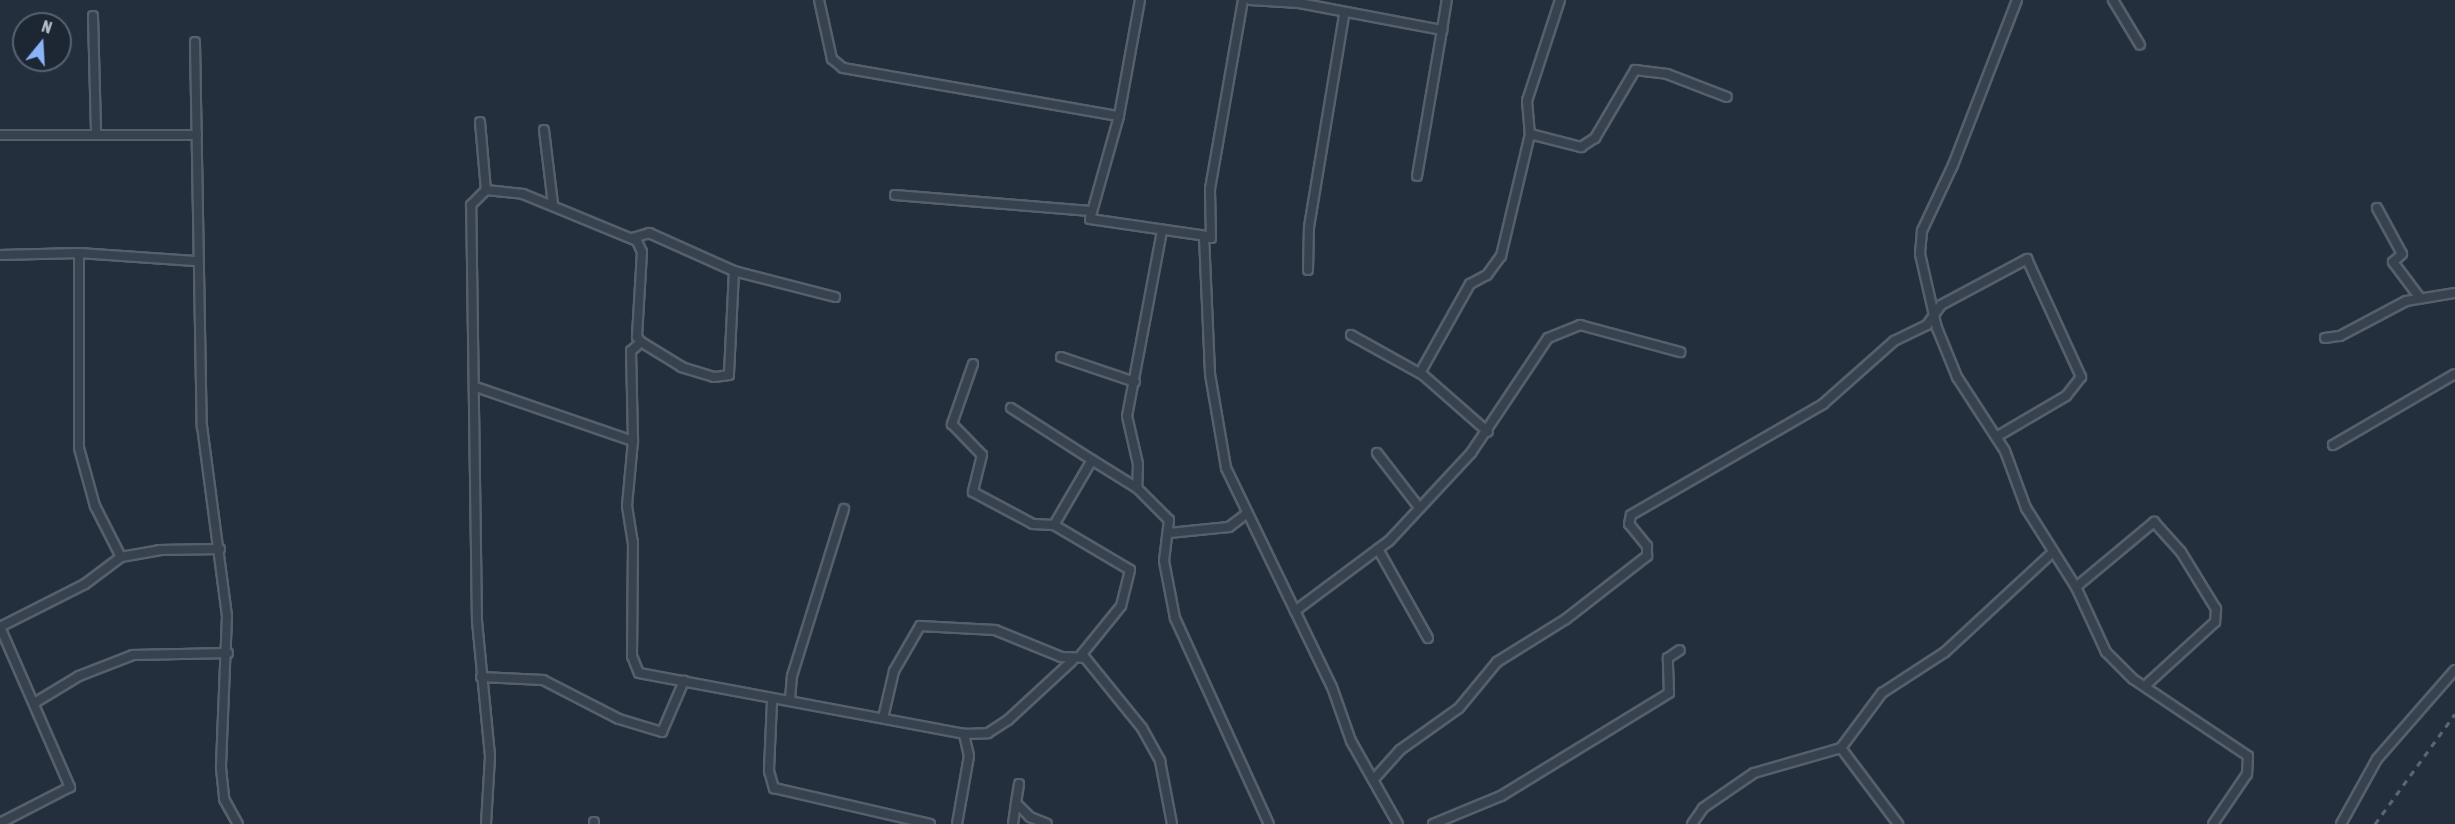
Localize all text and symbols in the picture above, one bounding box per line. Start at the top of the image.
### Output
north arrow [12,12,72,72]
text: N [40,17,54,37]

